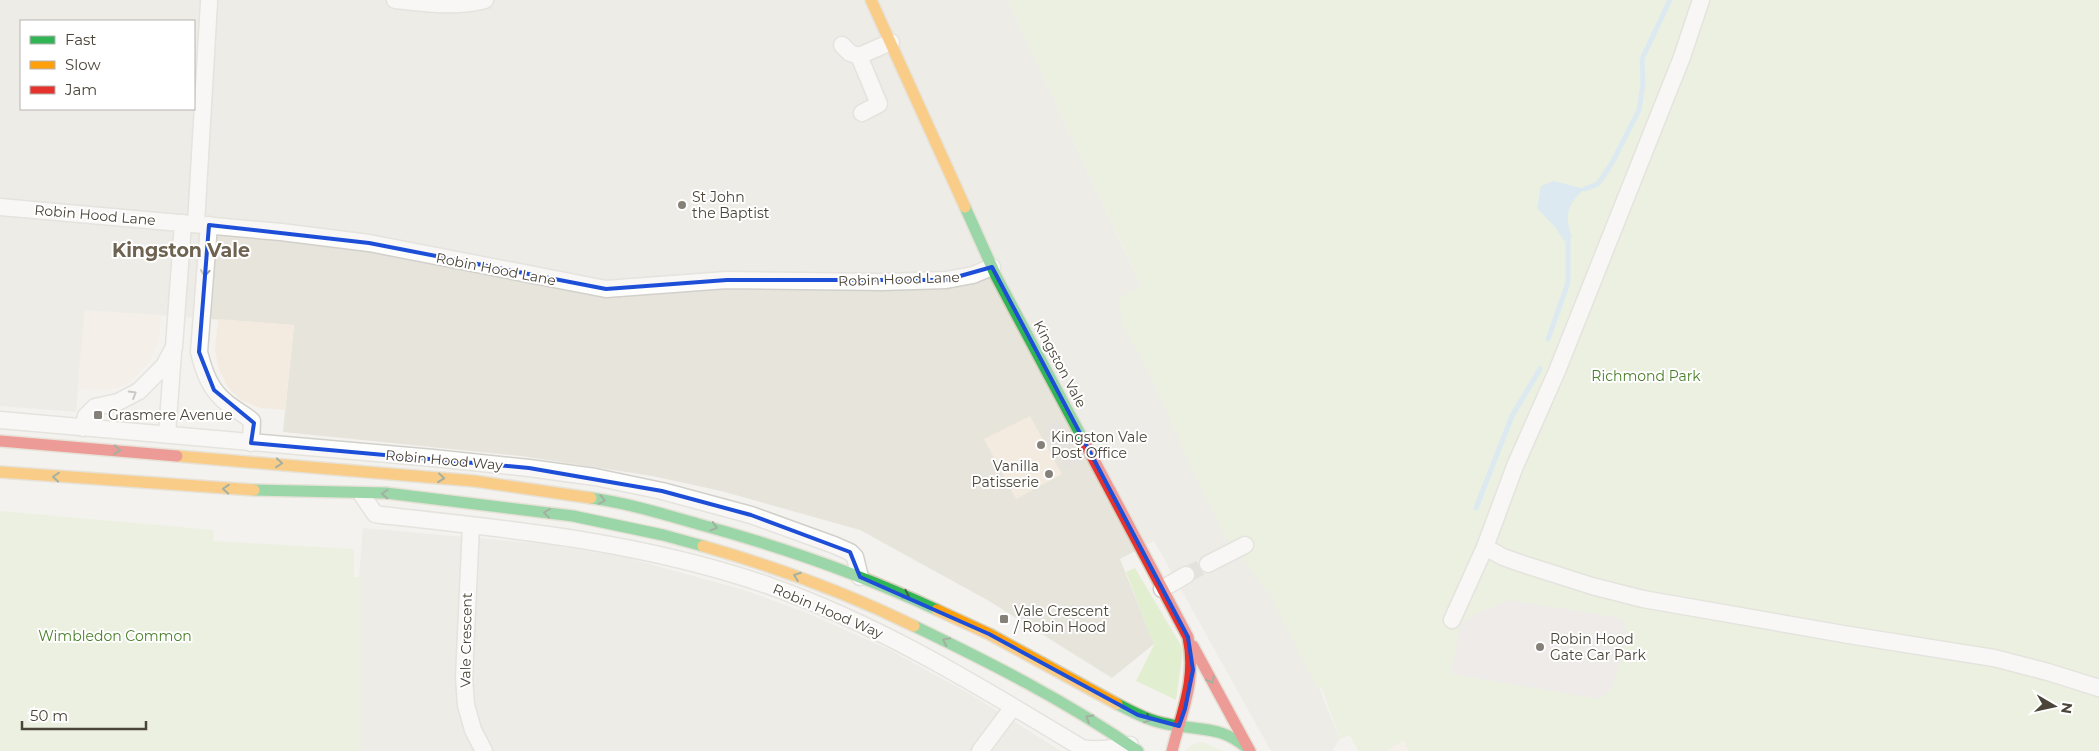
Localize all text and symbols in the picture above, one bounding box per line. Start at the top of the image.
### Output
legend [20,20,195,110]
text: Fast [65,30,96,49]
text: Slow [65,55,101,74]
text: Jam [64,80,97,99]
place label: St John the Baptist [692,188,770,222]
marker: St John the Baptist [676,199,688,211]
street label: Robin Hood Lane [34,201,156,229]
district label: Kingston Vale [112,239,250,262]
street label: Robin Hood Lane [434,249,558,289]
street label: Robin Hood Lane [838,268,960,290]
one-way arrow [199,270,210,278]
street label: Kingston Vale [1029,317,1091,411]
park label: Richmond Park [1591,367,1701,385]
one-way arrow [127,390,136,400]
place label: Grasmere Avenue [108,406,233,424]
marker: Grasmere Avenue [92,409,104,421]
place label: Kingston Vale Post Office [1051,428,1147,462]
marker: Kingston Vale Post Office [1035,439,1047,451]
one-way arrow [113,444,121,455]
street label: Robin Hood Way [385,446,504,474]
place label: Vanilla Patisserie [972,457,1039,491]
one-way arrow [275,458,283,469]
marker: Vanilla Patisserie [1043,468,1055,480]
one-way arrow [52,472,60,483]
one-way arrow [437,472,445,483]
one-way arrow [222,483,230,494]
one-way arrow [381,489,389,499]
one-way arrow [597,494,606,504]
one-way arrow [542,508,550,519]
one-way arrow [710,522,718,532]
one-way arrow [793,572,802,582]
street label: Robin Hood Way [770,580,886,642]
one-way arrow [901,589,910,600]
street label: Vale Crescent [456,592,476,688]
place label: Vale Crescent / Robin Hood [1013,602,1109,636]
marker: Vale Crescent / Robin Hood [998,613,1010,625]
park label: Wimbledon Common [38,627,192,645]
place label: Robin Hood Gate Car Park [1550,630,1647,664]
one-way arrow [943,637,952,647]
marker: Robin Hood Gate Car Park [1534,641,1546,653]
one-way arrow [1205,675,1215,684]
north arrow [2029,681,2079,731]
scale bar [22,698,146,730]
text: N [2057,701,2077,715]
text: 50 m [30,706,68,725]
one-way arrow [1143,713,1152,723]
one-way arrow [1086,714,1095,724]

